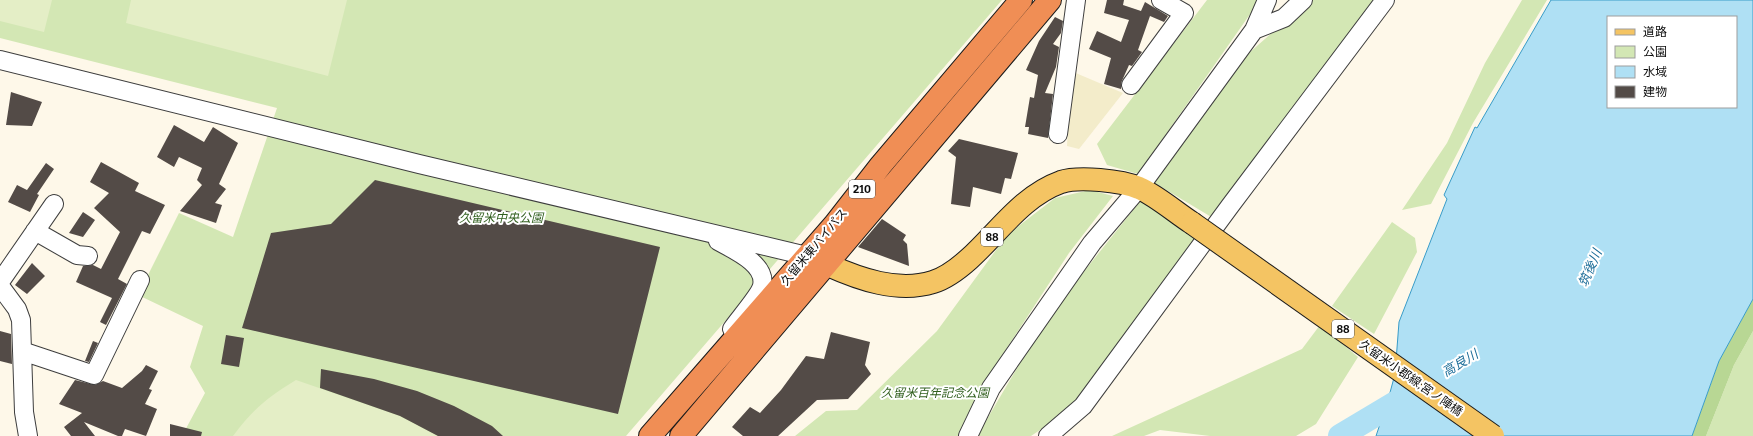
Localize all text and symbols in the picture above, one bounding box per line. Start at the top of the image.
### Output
legend [1607,16,1737,108]
text: 道路 [1643,25,1667,39]
text: 公園 [1643,45,1667,59]
text: 水域 [1643,65,1667,79]
text: 建物 [1643,85,1667,99]
road number: 210 [849,180,875,198]
street label: 久留米東バイパス [778,206,850,288]
park label: 久留米中央公園 [459,211,545,225]
road number: 88 [981,228,1003,246]
water label: 筑後川 [1575,245,1605,289]
road number: 88 [1332,320,1354,338]
street label: 久留米小郡線;宮ノ陣橋 [1357,337,1465,419]
water label: 高良川 [1439,346,1482,379]
park label: 久留米百年記念公園 [881,386,991,400]

